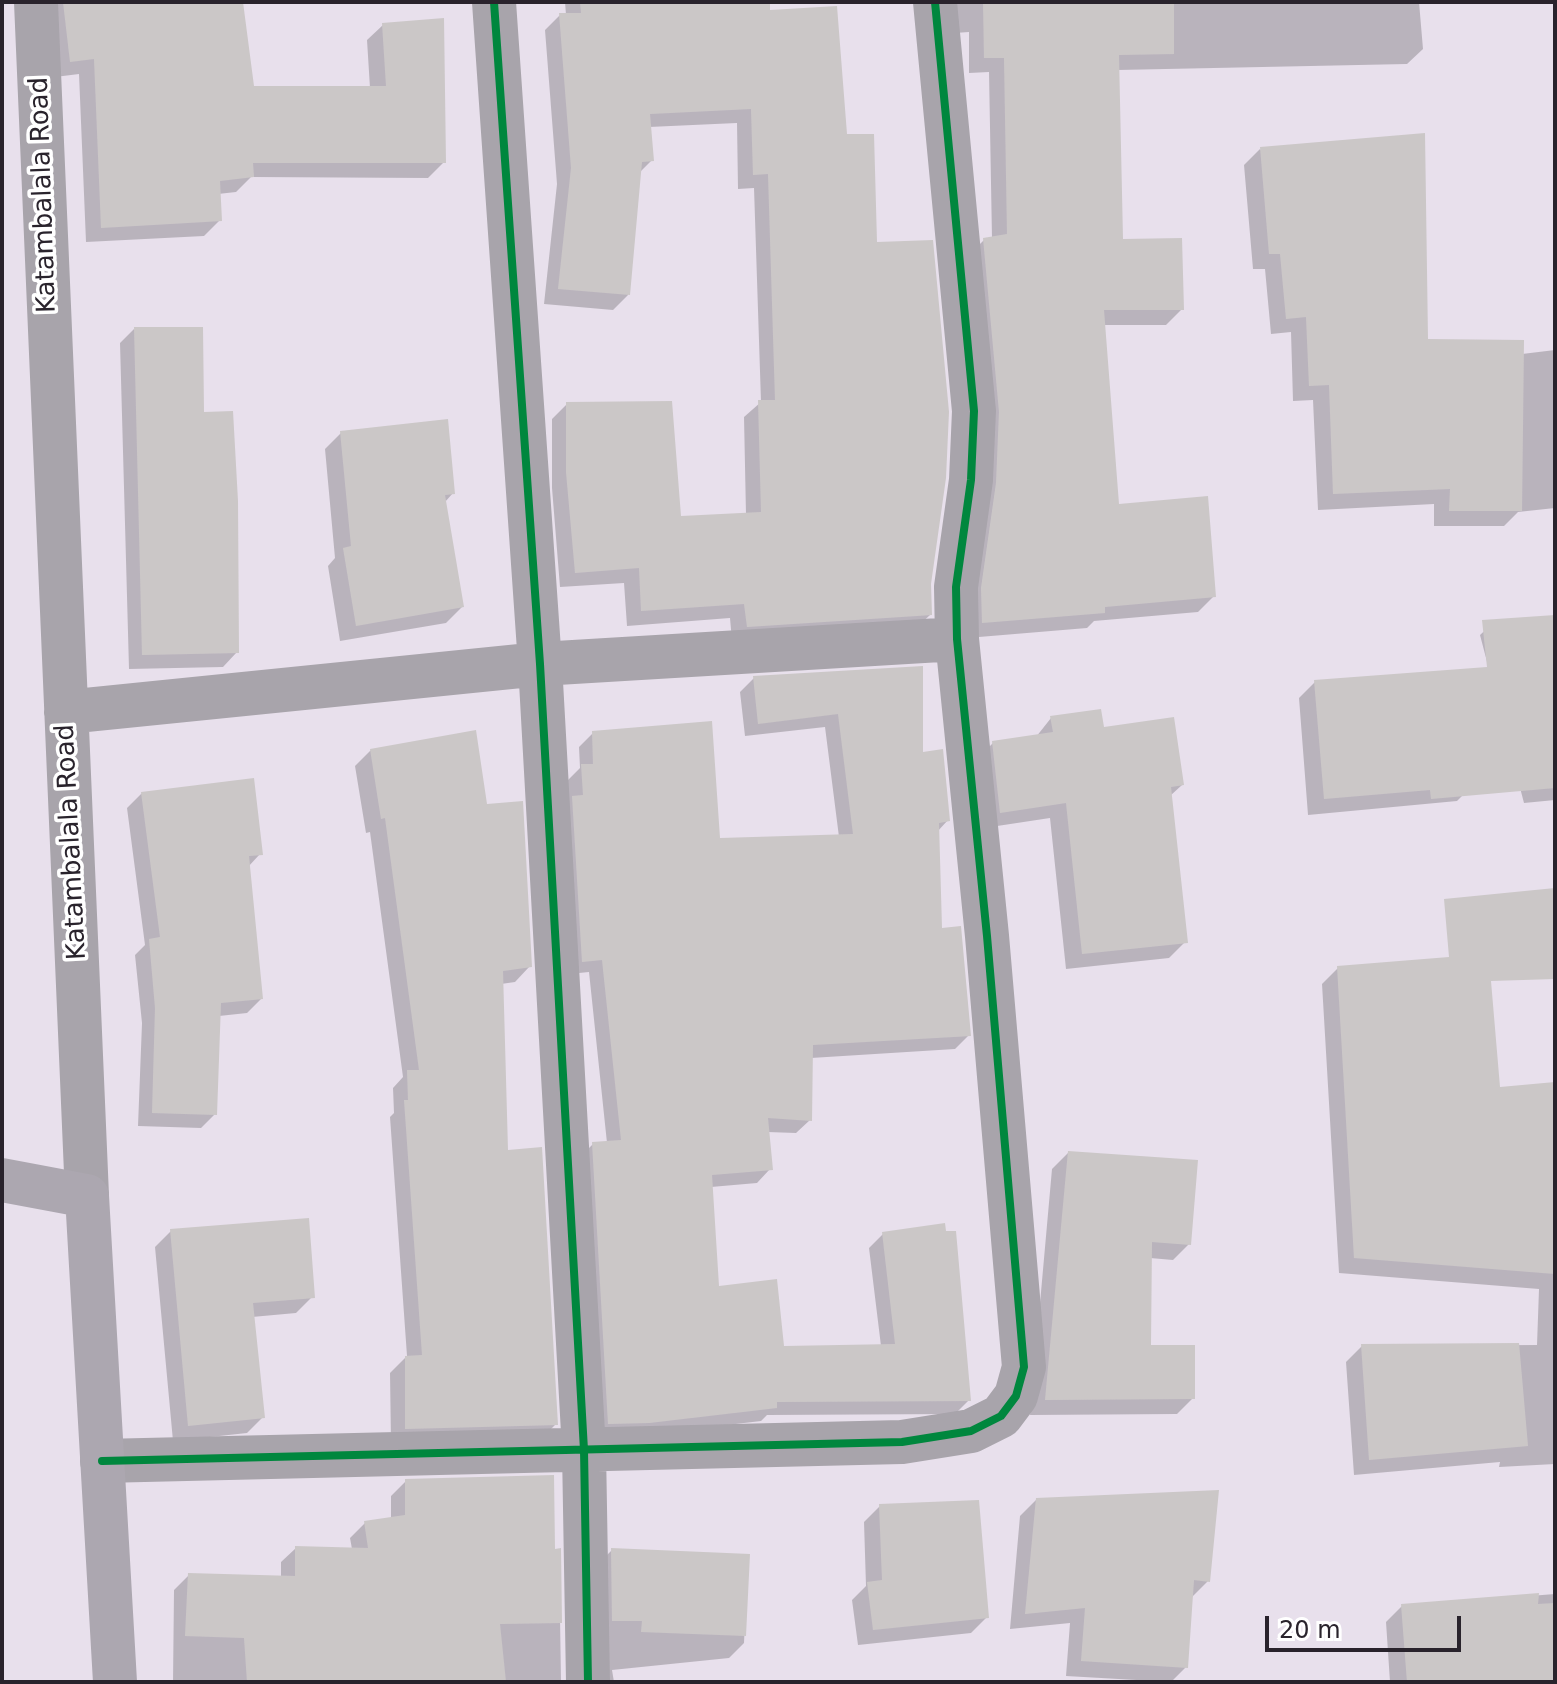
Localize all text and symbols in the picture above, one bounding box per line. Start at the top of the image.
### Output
street label: Katambalala Road [24,76,64,314]
street label: Katambalala Road [50,723,94,961]
scale bar [1269,1600,1465,1650]
text: 20 m [1279,1616,1341,1644]

